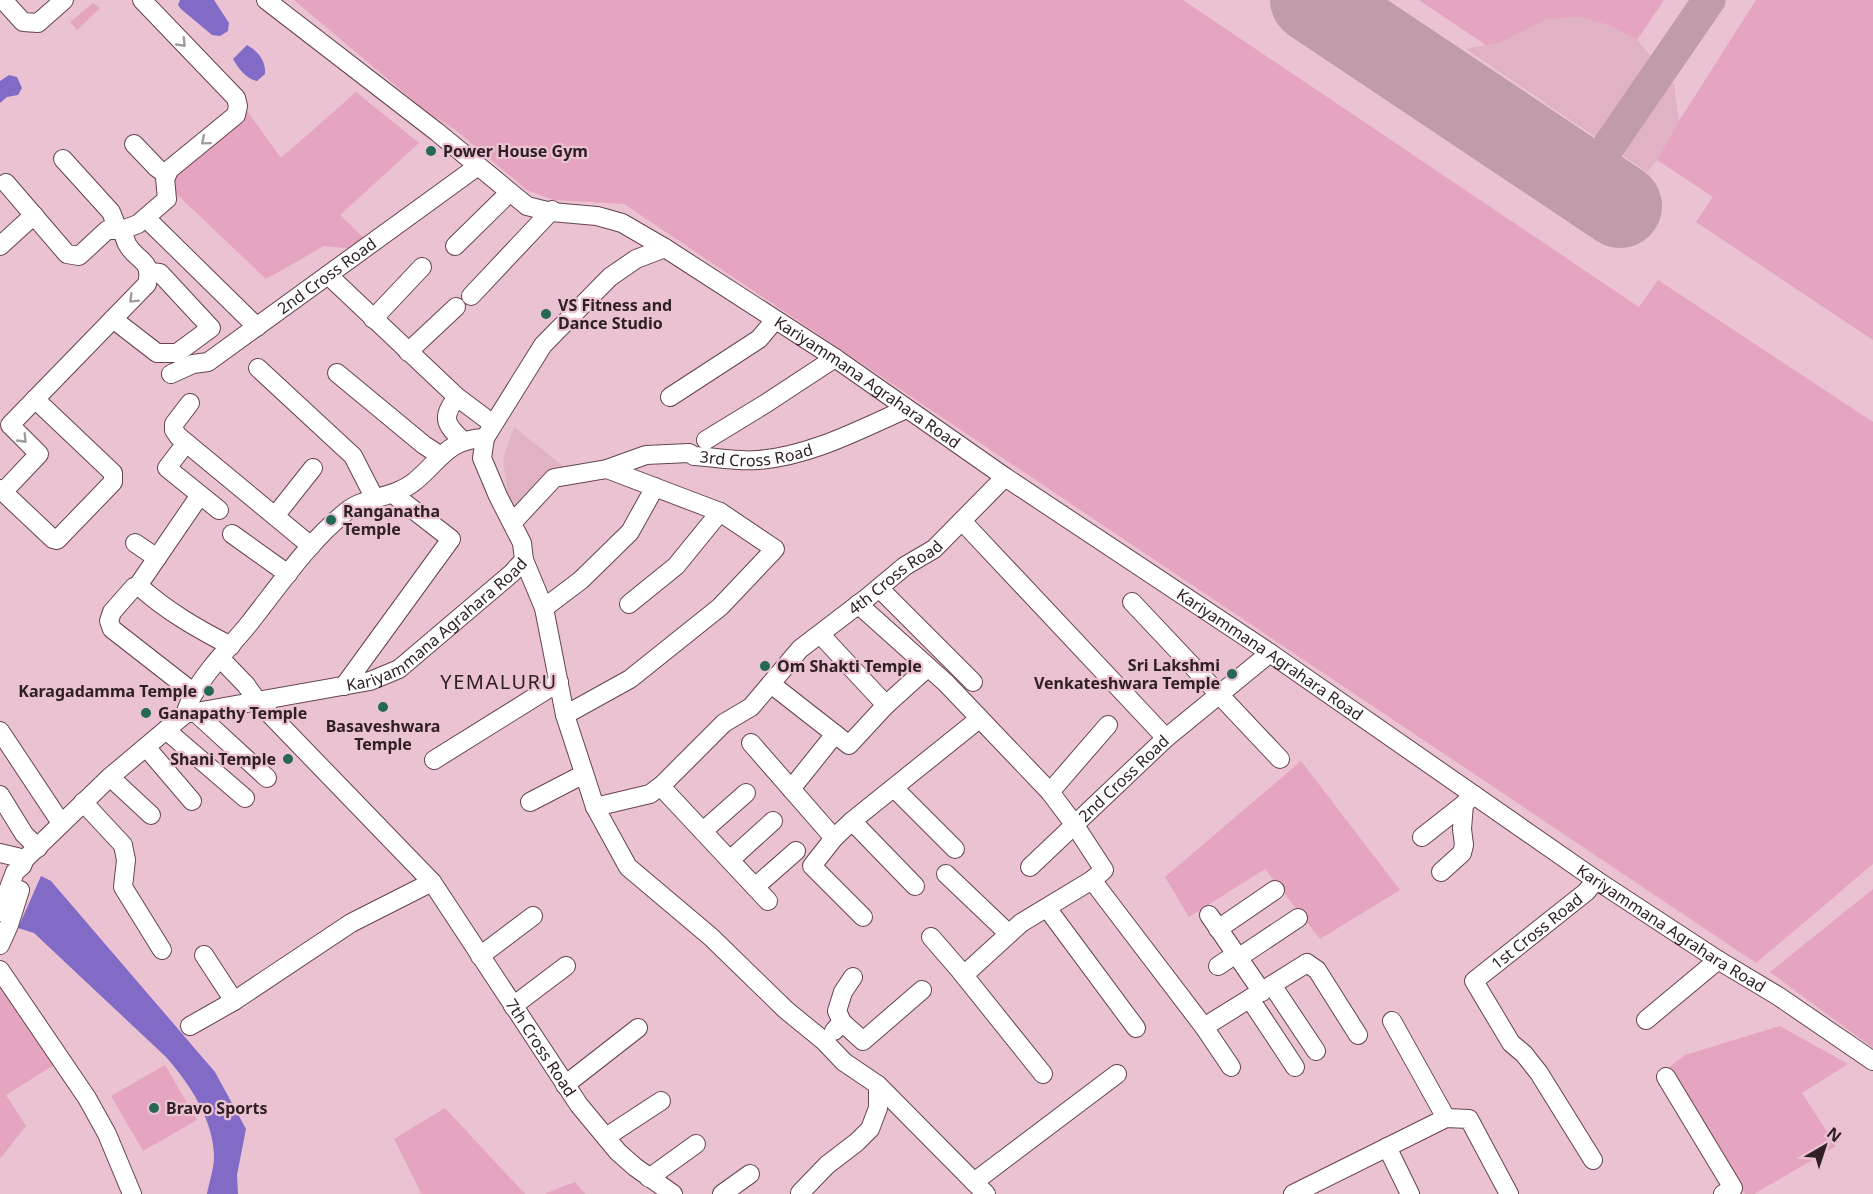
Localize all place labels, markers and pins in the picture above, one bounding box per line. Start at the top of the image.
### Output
place label: Power House Gym [443,140,588,162]
marker: Power House Gym [424,144,438,158]
place label: VS Fitness and Dance Studio [558,294,672,334]
marker: VS Fitness and Dance Studio [539,307,553,321]
place label: Ranganatha Temple [343,500,440,540]
marker: Ranganatha Temple [324,513,338,527]
place label: Sri Lakshmi Venkateshwara Temple [1034,654,1220,694]
place label: Om Shakti Temple [777,655,922,677]
marker: Om Shakti Temple [758,659,772,673]
marker: Sri Lakshmi Venkateshwara Temple [1225,667,1239,681]
place label: Karagadamma Temple [18,680,197,702]
marker: Karagadamma Temple [202,684,216,698]
marker: Basaveshwara Temple [376,700,390,714]
place label: Ganapathy Temple [158,702,307,724]
marker: Ganapathy Temple [139,706,153,720]
place label: Basaveshwara Temple [326,715,440,755]
place label: Shani Temple [170,748,276,770]
marker: Shani Temple [281,752,295,766]
place label: Bravo Sports [166,1097,267,1119]
marker: Bravo Sports [147,1101,161,1115]

